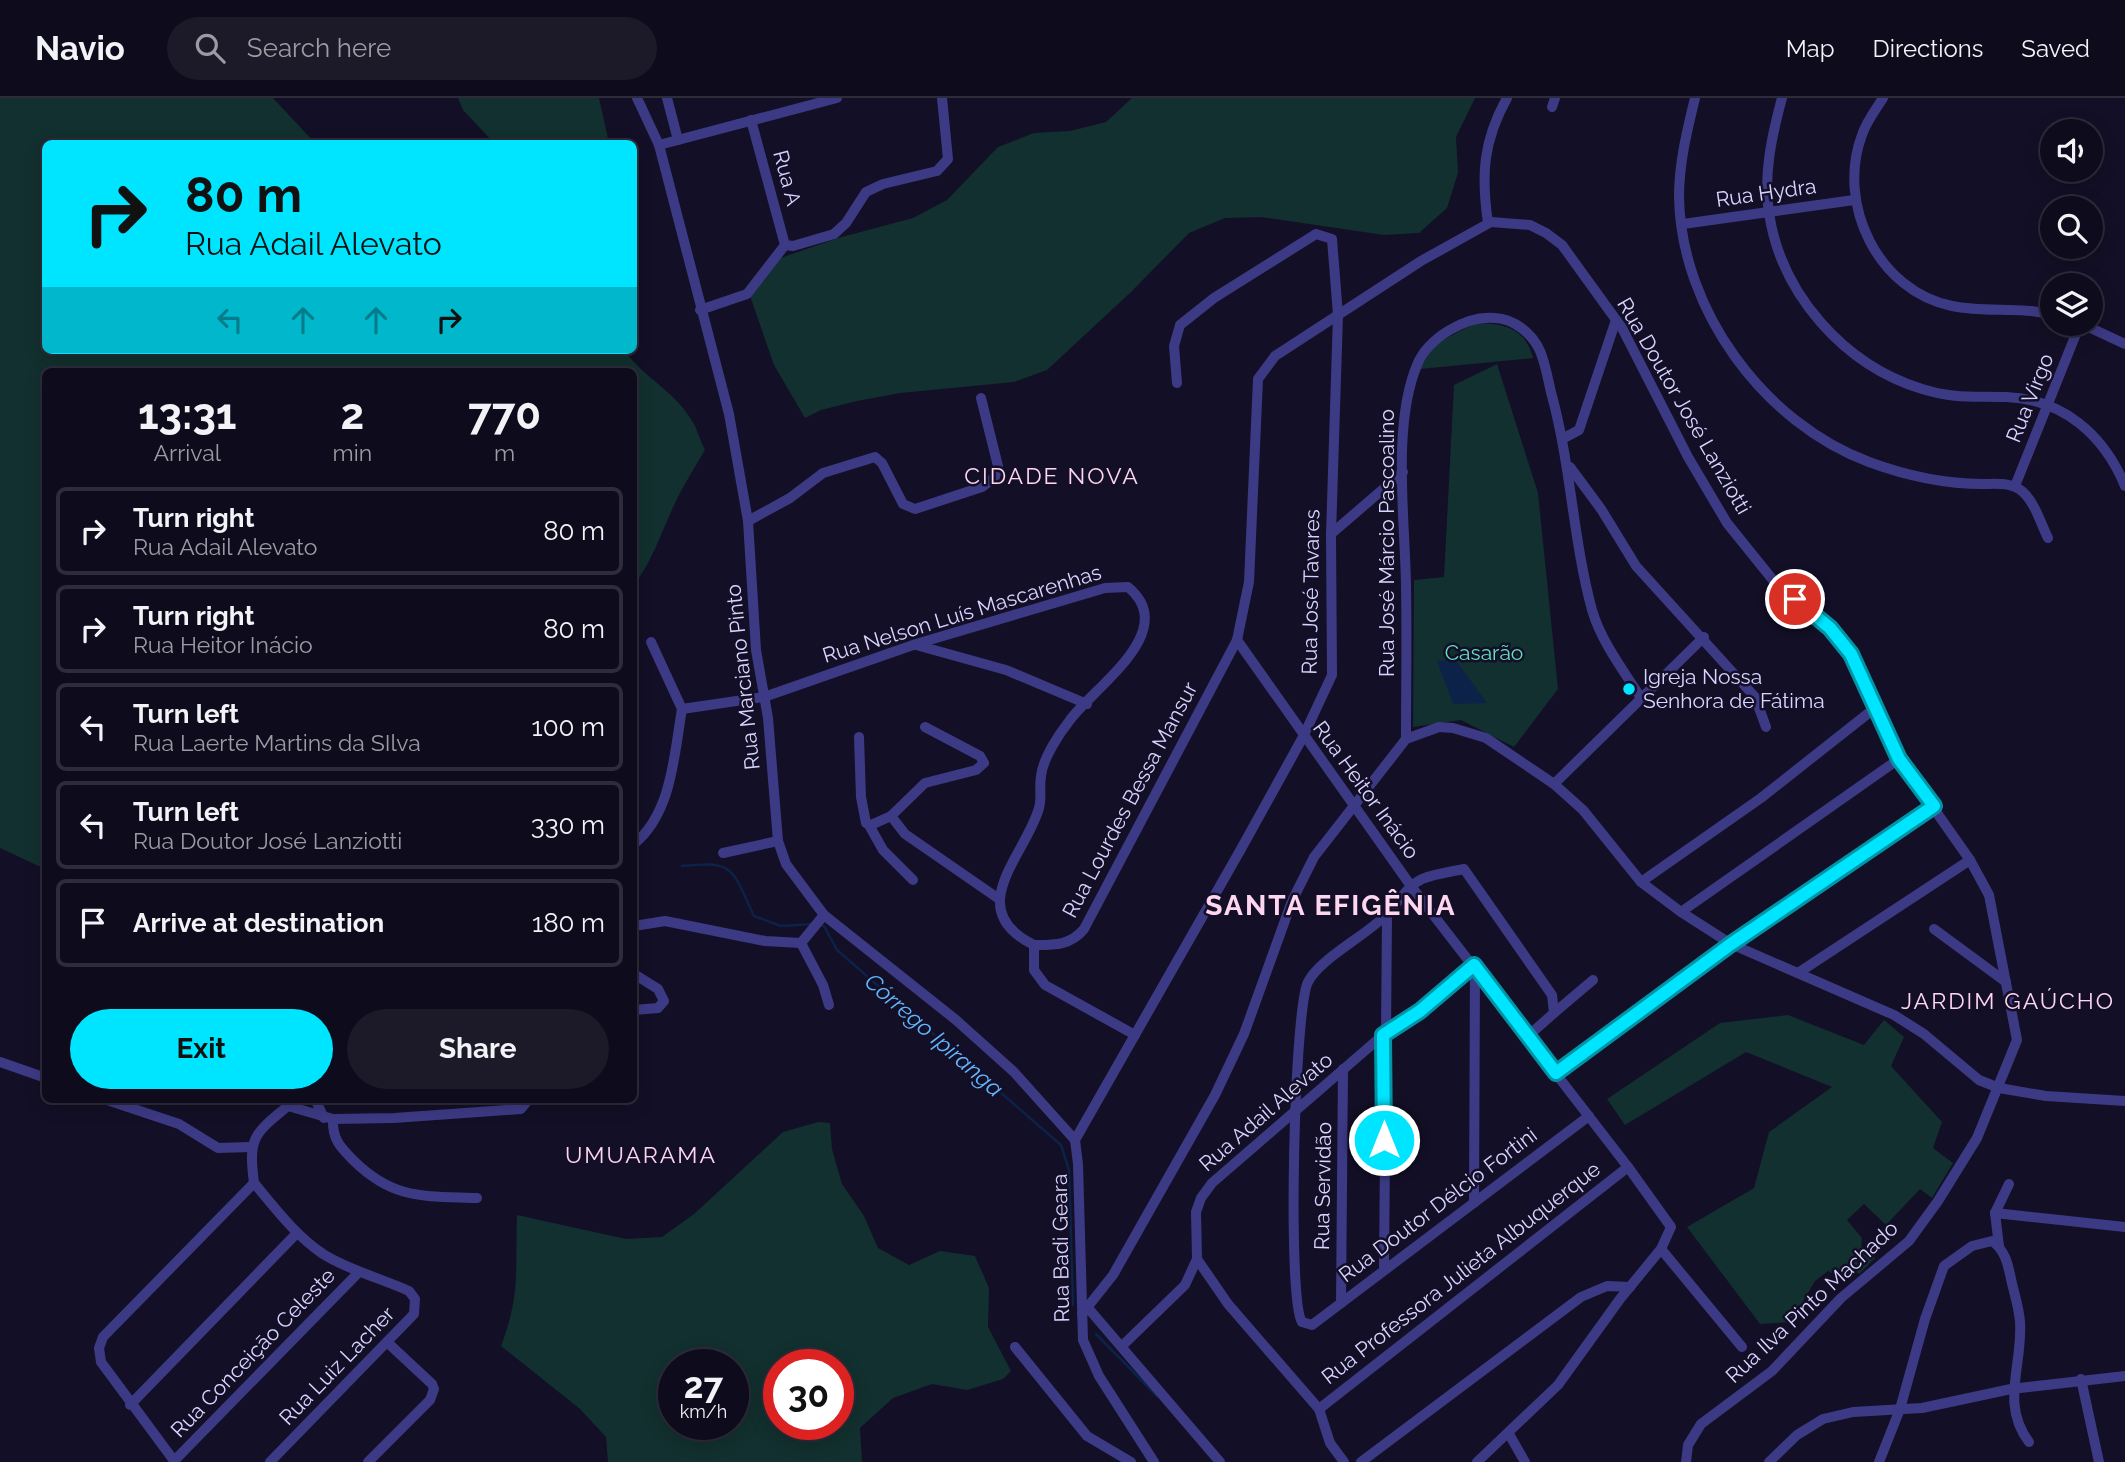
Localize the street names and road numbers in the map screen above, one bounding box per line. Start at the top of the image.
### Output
street label: Rua A [768,147,807,208]
street label: Rua Hydra [1714,173,1818,212]
street label: Rua Doutor José Lanziotti [1612,293,1757,518]
street label: Rua Virgo [2000,350,2059,446]
street label: Rua José Márcio Pascoalino [1374,409,1399,677]
street label: Rua José Tavares [1297,509,1324,675]
street label: Rua Nelson Luís Mascarenhas [819,559,1104,668]
street label: Rua Marciano Pinto [720,583,765,771]
street label: Rua Lourdes Bessa Mansur [1057,677,1203,922]
street label: Rua Heitor Inácio [1308,716,1425,863]
street label: Rua Adail Alevato [1194,1047,1337,1176]
street label: Rua Servidão [1309,1122,1336,1250]
street label: Rua Doutor Délcio Fortini [1334,1122,1542,1287]
street label: Rua Professora Julieta Albuquerque [1316,1156,1605,1389]
street label: Rua Badi Geara [1047,1173,1074,1323]
street label: Rua Ilva Pinto Machado [1720,1215,1903,1388]
street label: Rua Conceiçāo Celeste [165,1263,340,1442]
street label: Rua Luiz Lacher [274,1301,400,1430]

